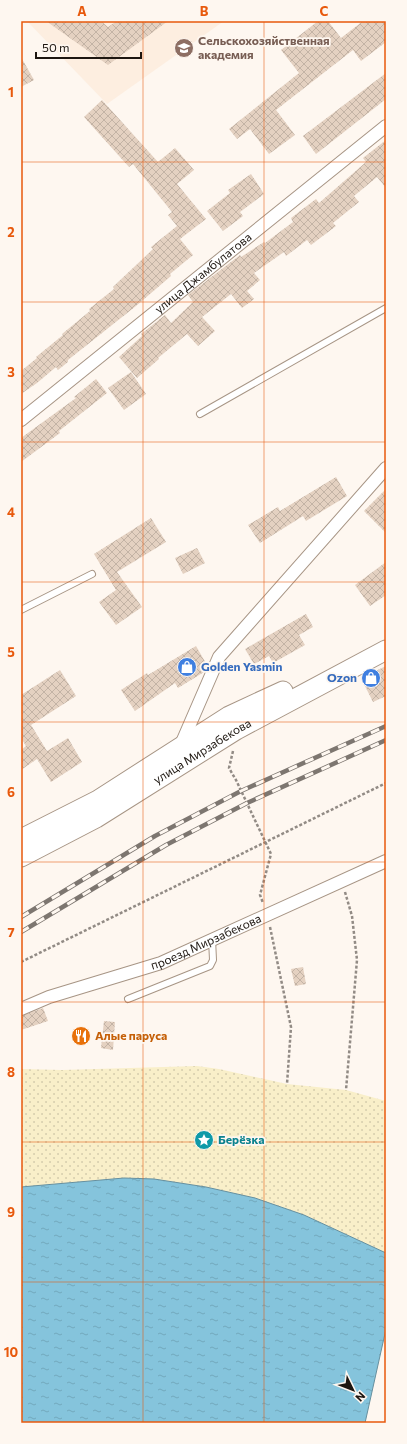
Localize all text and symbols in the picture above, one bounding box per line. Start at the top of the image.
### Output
text: A [77,3,87,19]
text: B [200,3,209,19]
text: C [320,3,329,19]
place label: Сельскохозяйственная академия [198,33,330,61]
scale bar [36,34,141,60]
school or university icon: Сельскохозяйственная академия [173,37,195,59]
text: 50 m [42,40,70,54]
text: 1 [8,84,14,100]
text: 2 [7,224,15,240]
street label: улица Джамбулатова [151,229,254,316]
text: 3 [7,364,15,380]
text: 4 [7,504,15,520]
text: 5 [7,644,15,660]
shop icon: Golden Yasmin [176,656,198,678]
place label: Golden Yasmin [201,659,282,673]
shop icon: Ozon [360,667,382,689]
place label: Ozon [327,670,357,684]
street label: улица Мирзабекова [150,715,253,786]
text: 6 [7,784,15,800]
street label: проезд Мирзабекова [149,911,263,972]
text: 7 [7,924,15,940]
restaurant icon: Алые паруса [70,1025,92,1047]
place label: Алые паруса [95,1028,167,1042]
text: 8 [7,1064,15,1080]
place icon: Берёзка [193,1129,215,1151]
place label: Берёзка [218,1132,264,1146]
text: 9 [7,1204,15,1220]
text: 10 [4,1344,19,1360]
north arrow [333,1370,373,1410]
text: N [353,1390,368,1405]

